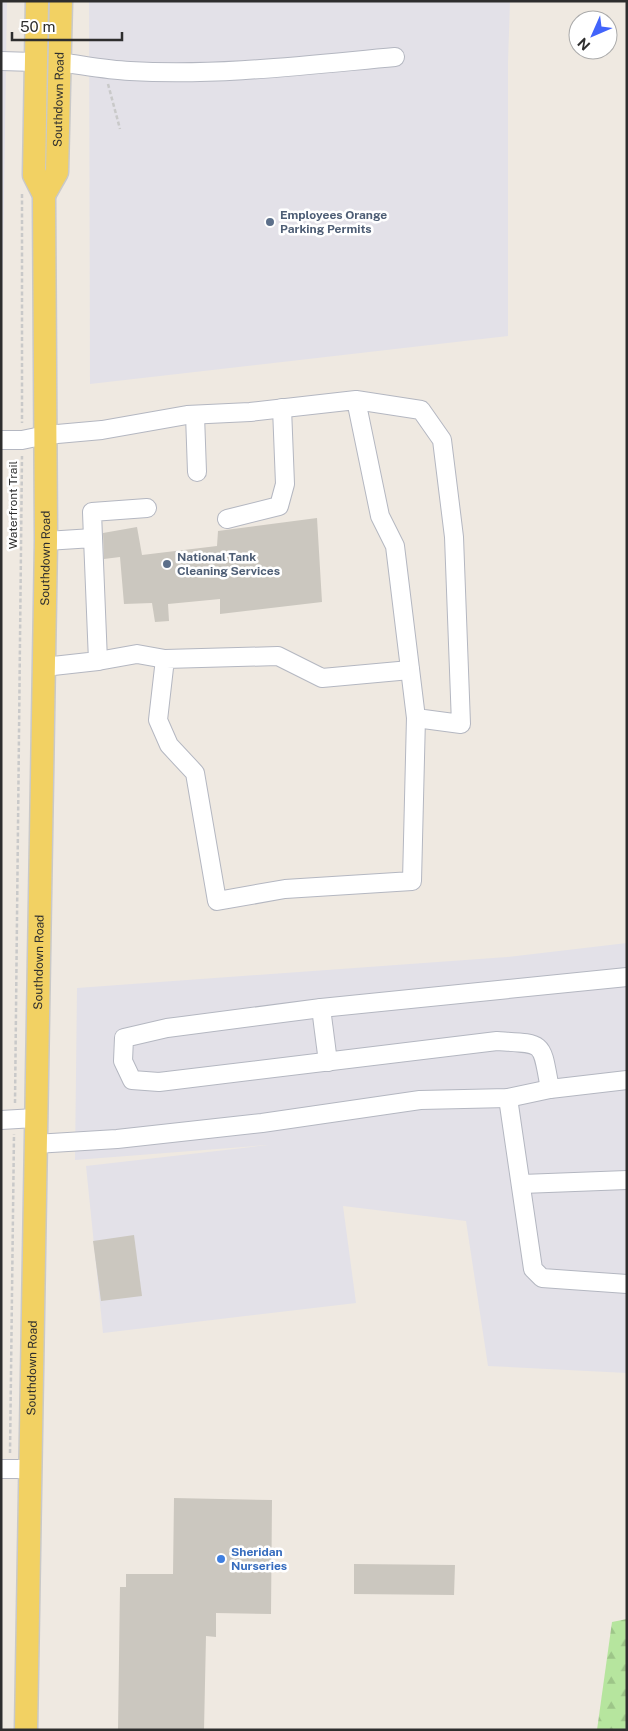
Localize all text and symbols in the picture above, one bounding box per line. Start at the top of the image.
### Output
scale bar [12,10,122,42]
north arrow [568,10,618,60]
text: 50 m [20,18,55,35]
text: N [574,35,593,54]
street label: Southdown Road [51,52,67,147]
place label: Employees Orange Parking Permits [280,208,387,236]
marker: Employees Orange Parking Permits [264,216,276,228]
street label: Waterfront Trail [6,460,20,549]
street label: Southdown Road [38,511,53,606]
place label: National Tank Cleaning Services [177,550,280,578]
marker: National Tank Cleaning Services [161,558,173,570]
street label: Southdown Road [31,915,47,1010]
street label: Southdown Road [24,1320,40,1416]
place label: Sheridan Nurseries [231,1545,287,1573]
marker: Sheridan Nurseries [215,1553,227,1565]

